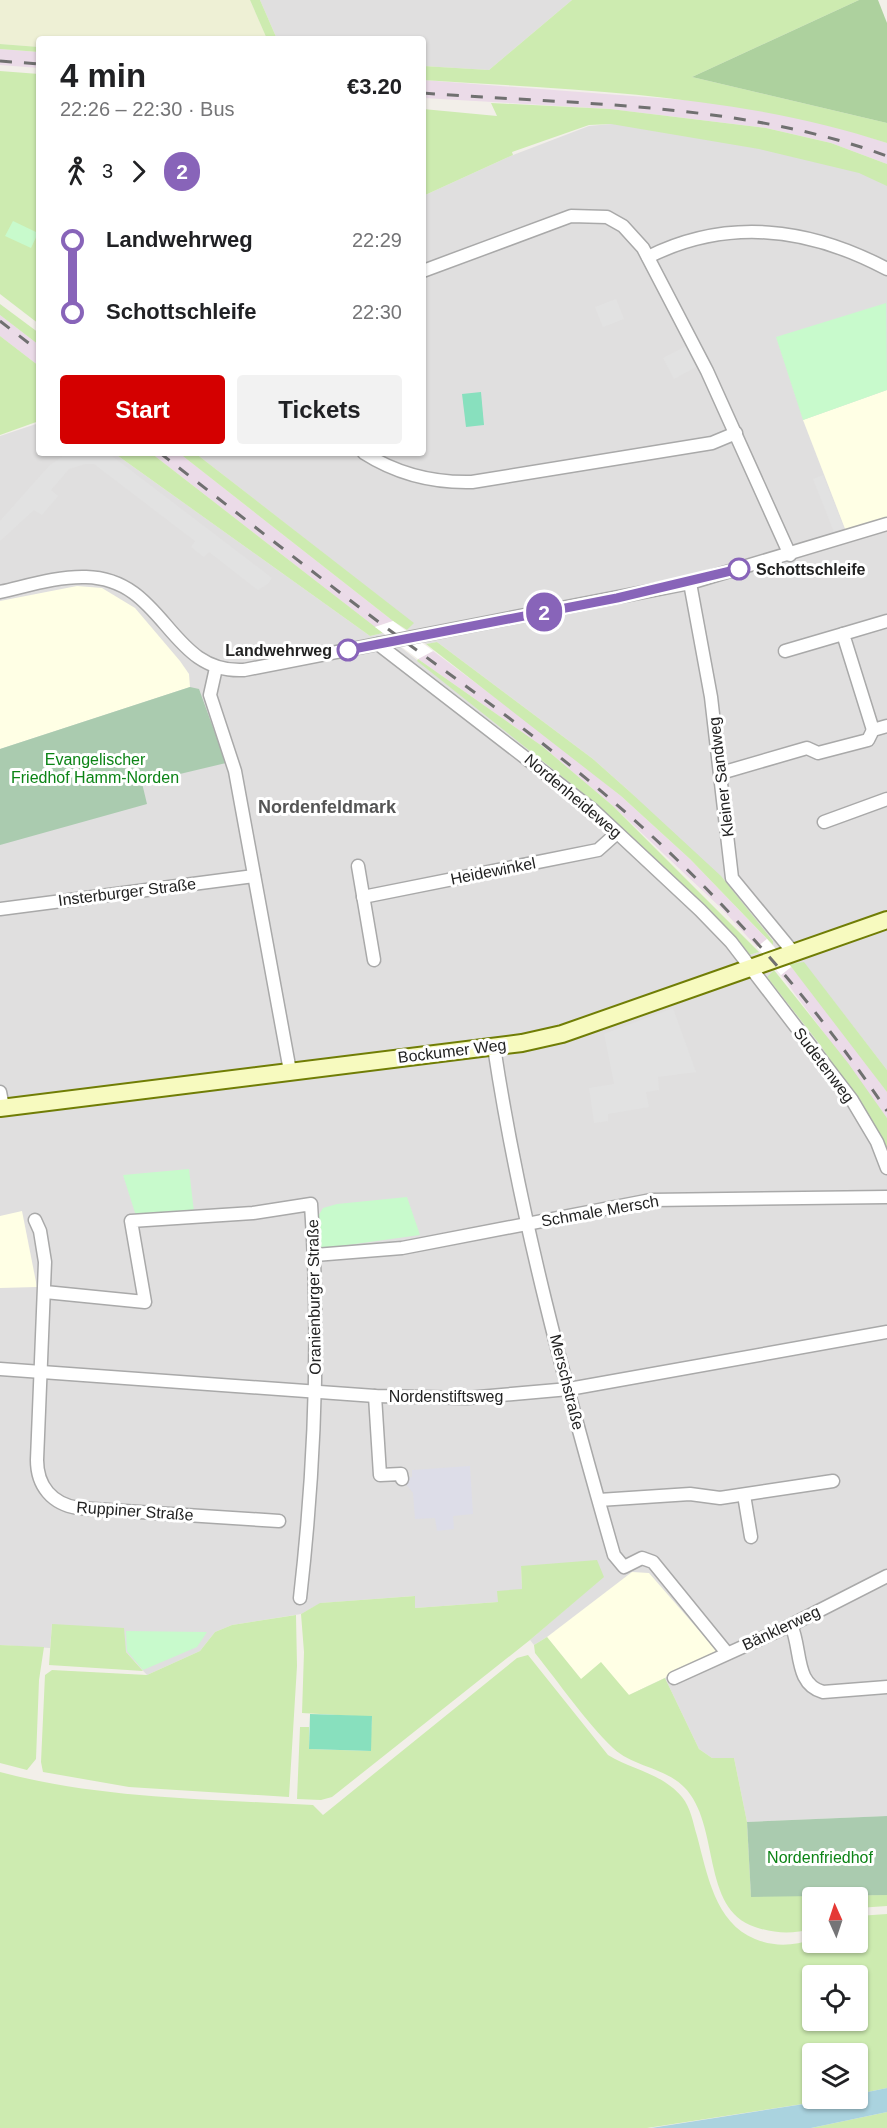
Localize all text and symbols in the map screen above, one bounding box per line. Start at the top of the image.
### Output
text: 4 min [60,57,146,94]
text: €3.20 [347,74,402,99]
text: 22:26 – 22:30 · Bus [60,98,235,120]
icon: walk [60,155,93,188]
icon: forward [122,155,155,188]
text: 3 [102,160,113,182]
text: 2 [176,160,188,183]
text: Landwehrweg [106,227,253,252]
text: 22:29 [352,229,402,251]
text: Schottschleife [106,299,256,324]
text: 22:30 [352,301,402,323]
button: Start [60,375,225,444]
button: Tickets [237,375,402,444]
marker: Schottschleife [728,558,750,580]
place label: Schottschleife [756,561,865,578]
line badge: 2 [524,592,564,632]
text: 2 [538,601,550,624]
marker: Landwehrweg [337,639,359,661]
place label: Landwehrweg [225,642,332,659]
street label: Kleiner Sandweg [705,716,737,838]
park label: Evangelischer Friedhof Hamm-Norden [11,751,179,786]
street label: Nordenheideweg [521,751,625,841]
district label: Nordenfeldmark [258,797,397,817]
street label: Heidewinkel [449,854,537,888]
street label: Insterburger Straße [57,875,197,909]
street label: Sudetenweg [790,1024,858,1106]
street label: Bockumer Weg [397,1036,507,1066]
street label: Schmale Mersch [540,1192,660,1230]
street label: Oranienburger Straße [304,1219,324,1375]
street label: Merschstraße [547,1332,587,1432]
street label: Nordenstiftsweg [389,1388,503,1405]
street label: Ruppiner Straße [76,1498,194,1524]
street label: Bänklerweg [740,1603,822,1653]
park label: Nordenfriedhof [767,1849,873,1866]
north arrow [802,1887,868,1953]
map controls [802,1887,868,2109]
button: locate [802,1965,868,2031]
button: layers [802,2043,868,2109]

